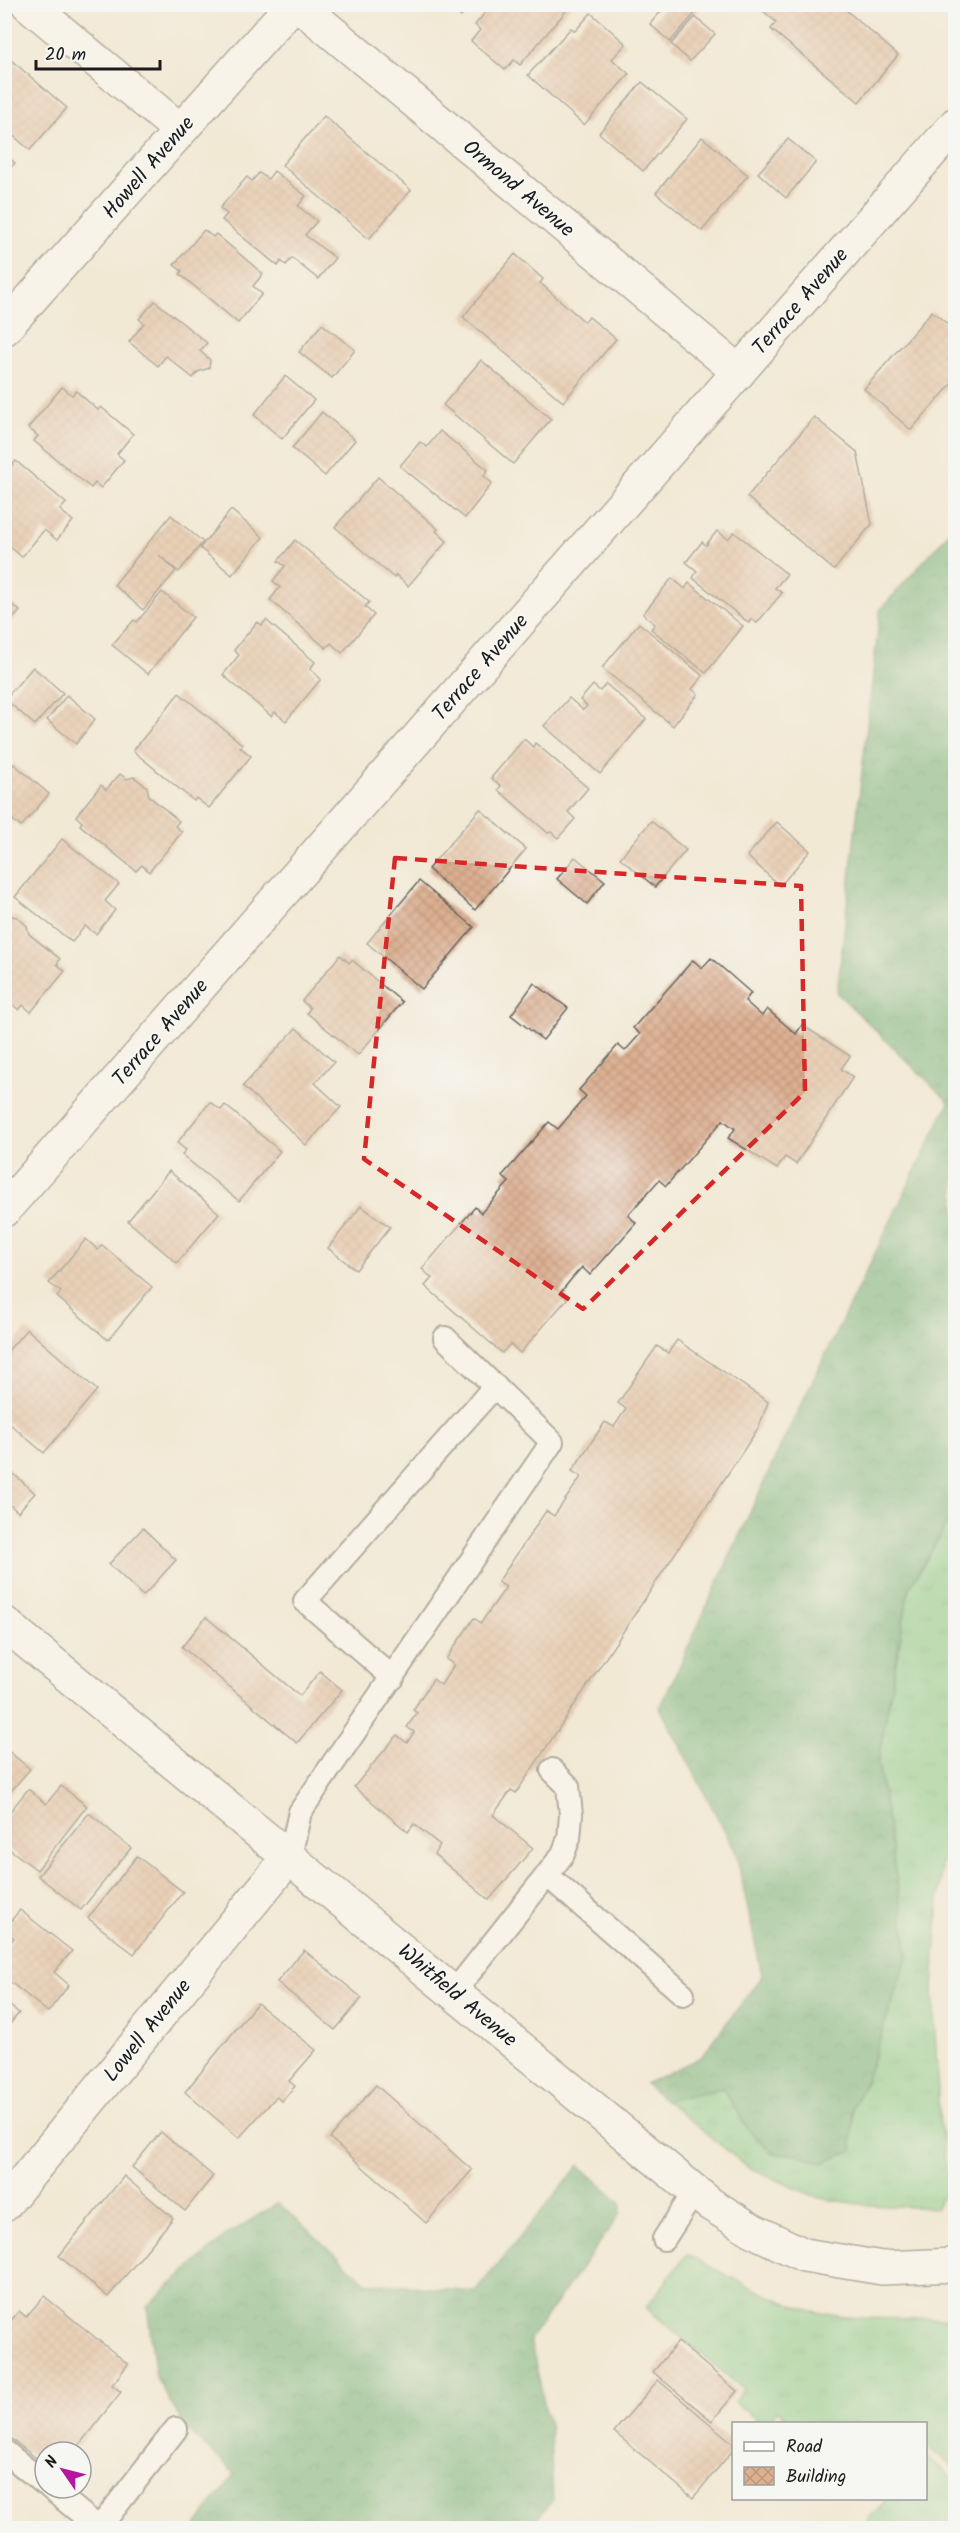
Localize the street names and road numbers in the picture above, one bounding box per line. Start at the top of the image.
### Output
street label: Howell Avenue [95,109,204,227]
street label: Ormond Avenue [455,132,582,246]
street label: Terrace Avenue [745,240,858,363]
street label: Terrace Avenue [425,606,538,729]
street label: Terrace Avenue [105,971,218,1094]
street label: Whitfield Avenue [390,1936,524,2056]
street label: Lowell Avenue [96,1972,201,2090]

